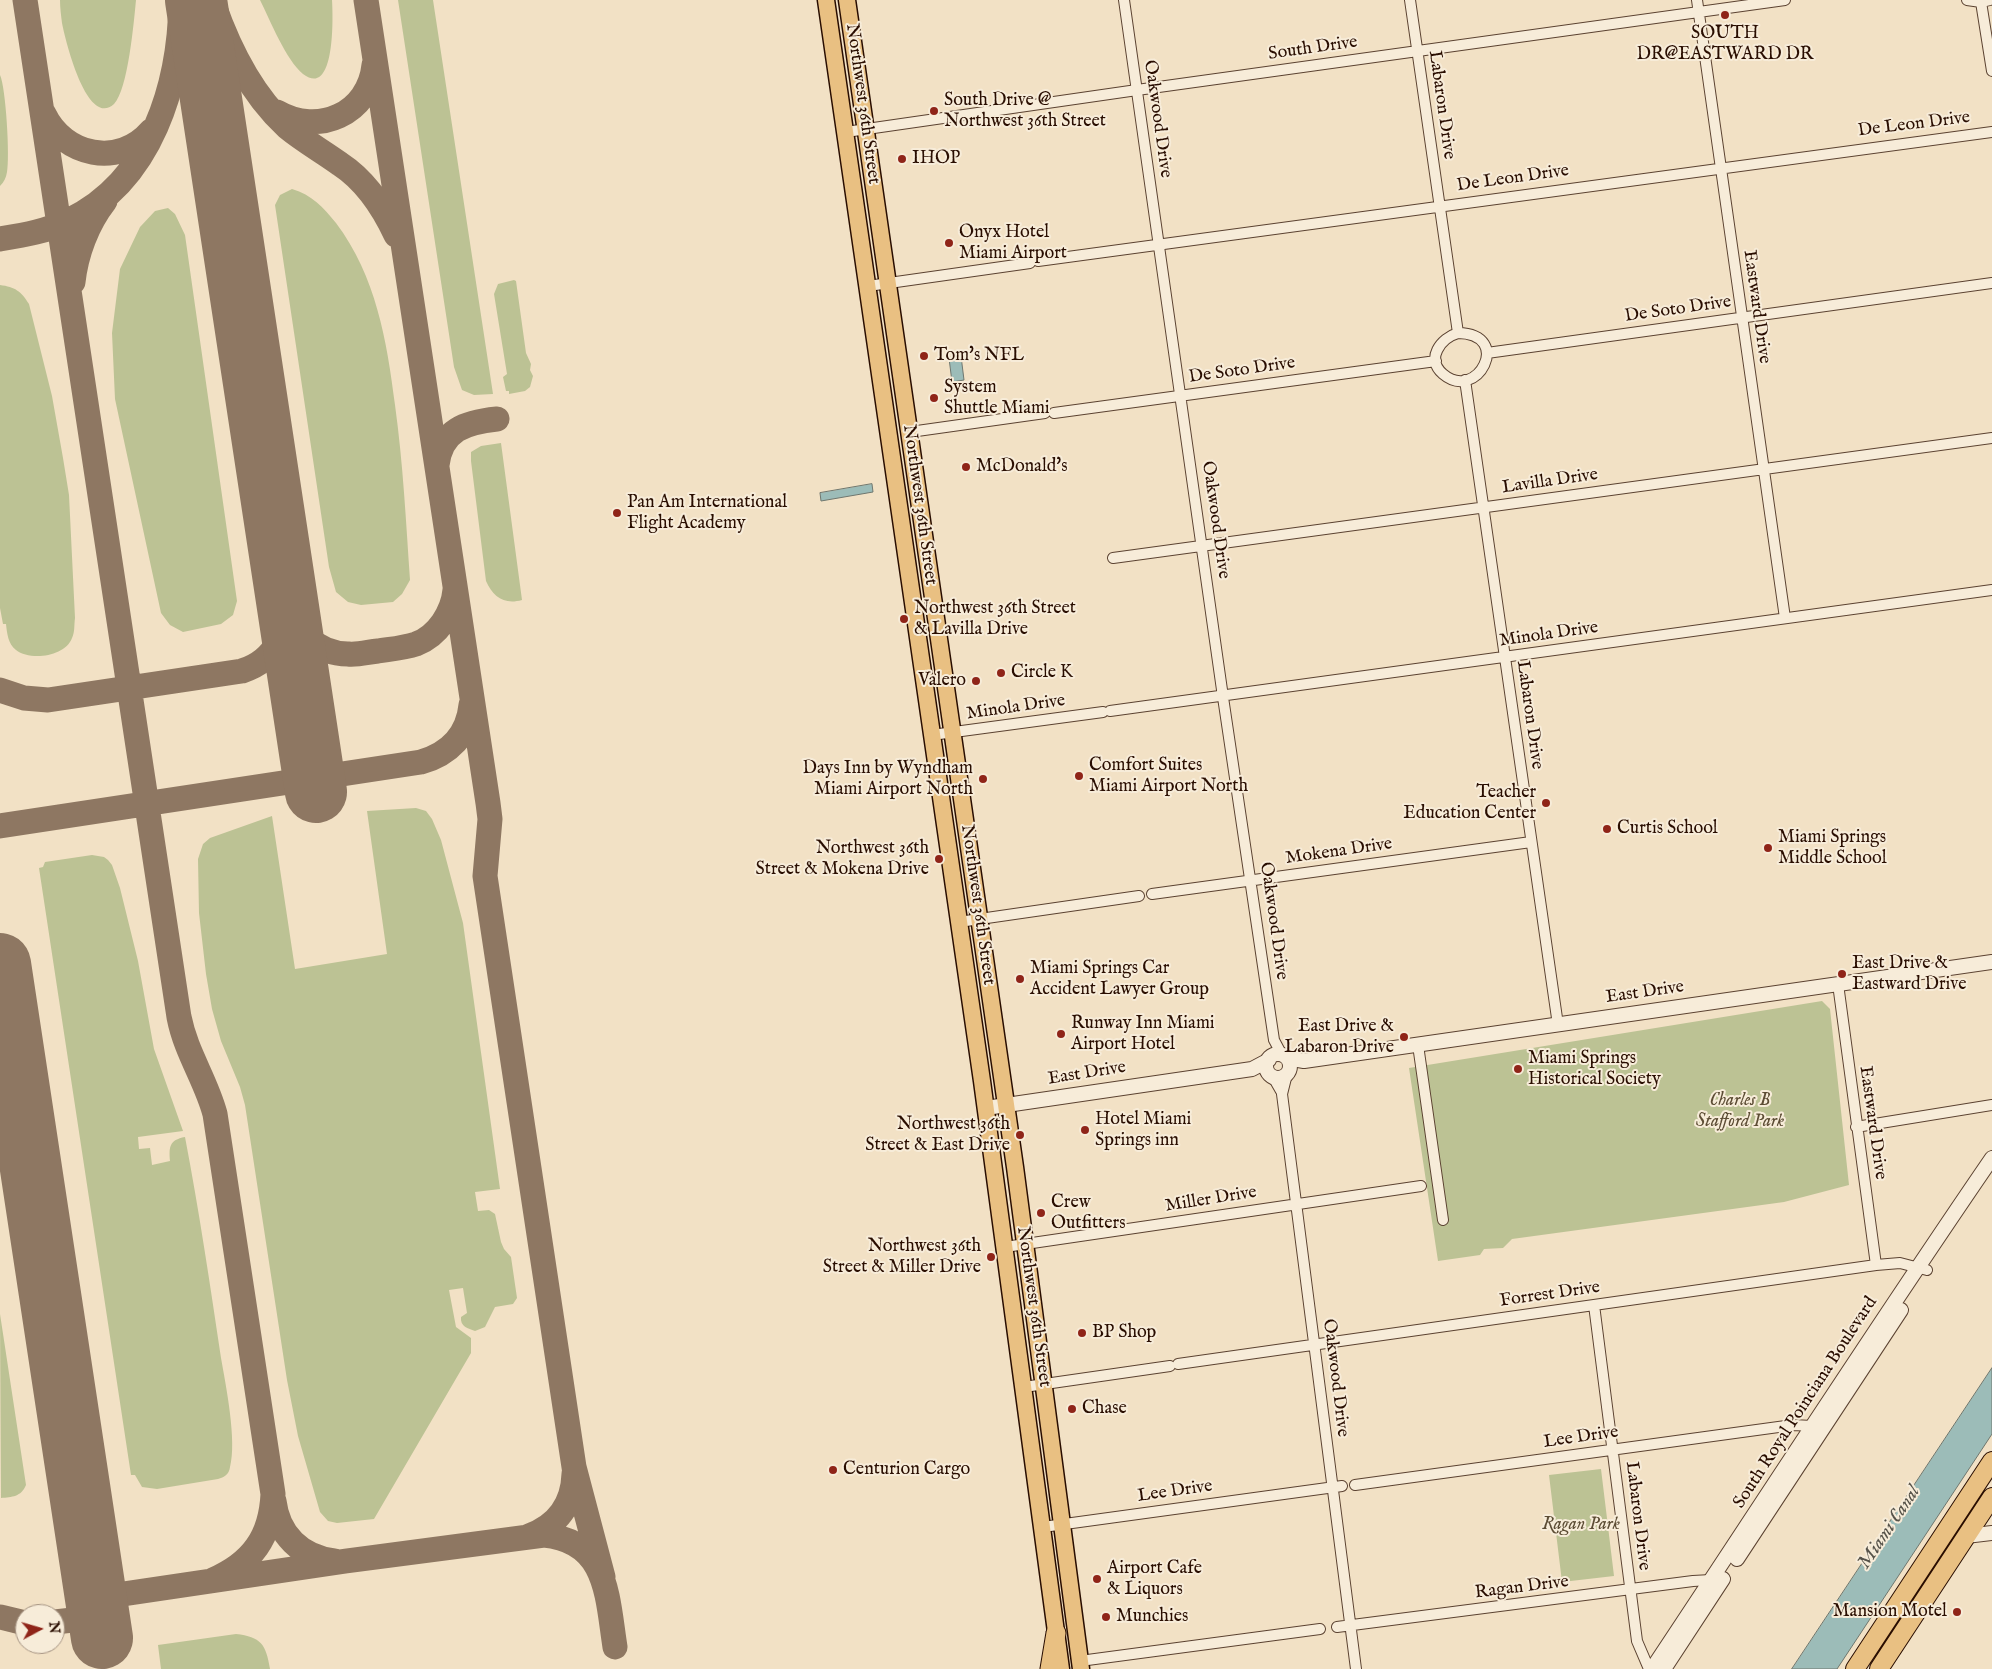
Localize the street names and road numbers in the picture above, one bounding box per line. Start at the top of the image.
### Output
street label: Northwest 36th Street [840,22,884,186]
street label: South Drive [1267,32,1359,66]
street label: Labaron Drive [1423,49,1459,161]
street label: Oakwood Drive [1138,59,1176,179]
street label: De Leon Drive [1857,107,1971,143]
street label: De Leon Drive [1456,160,1570,198]
street label: Eastward Drive [1737,249,1775,365]
street label: De Soto Drive [1623,292,1733,328]
street label: De Soto Drive [1187,353,1297,389]
street label: Northwest 36th Street [897,423,941,587]
street label: Oakwood Drive [1196,460,1234,580]
street label: Lavilla Drive [1501,465,1599,499]
street label: Minola Drive [1498,617,1600,653]
street label: Labaron Drive [1511,659,1547,771]
street label: Minola Drive [965,690,1067,726]
street label: Northwest 36th Street [955,823,999,987]
street label: Mokena Drive [1284,834,1394,870]
street label: Oakwood Drive [1254,861,1292,981]
street label: East Drive [1605,977,1685,1009]
street label: East Drive [1046,1057,1128,1091]
street label: Eastward Drive [1853,1065,1891,1181]
street label: Miller Drive [1164,1182,1258,1218]
street label: Northwest 36th Street [1011,1225,1055,1389]
street label: Forrest Drive [1499,1277,1601,1313]
street label: South Royal Poinciana Boulevard [1729,1293,1883,1513]
street label: Oakwood Drive [1317,1318,1353,1438]
street label: Lee Drive [1542,1422,1620,1454]
street label: Labaron Drive [1620,1460,1654,1572]
street label: Lee Drive [1136,1476,1214,1508]
street label: Ragan Drive [1474,1572,1570,1604]

